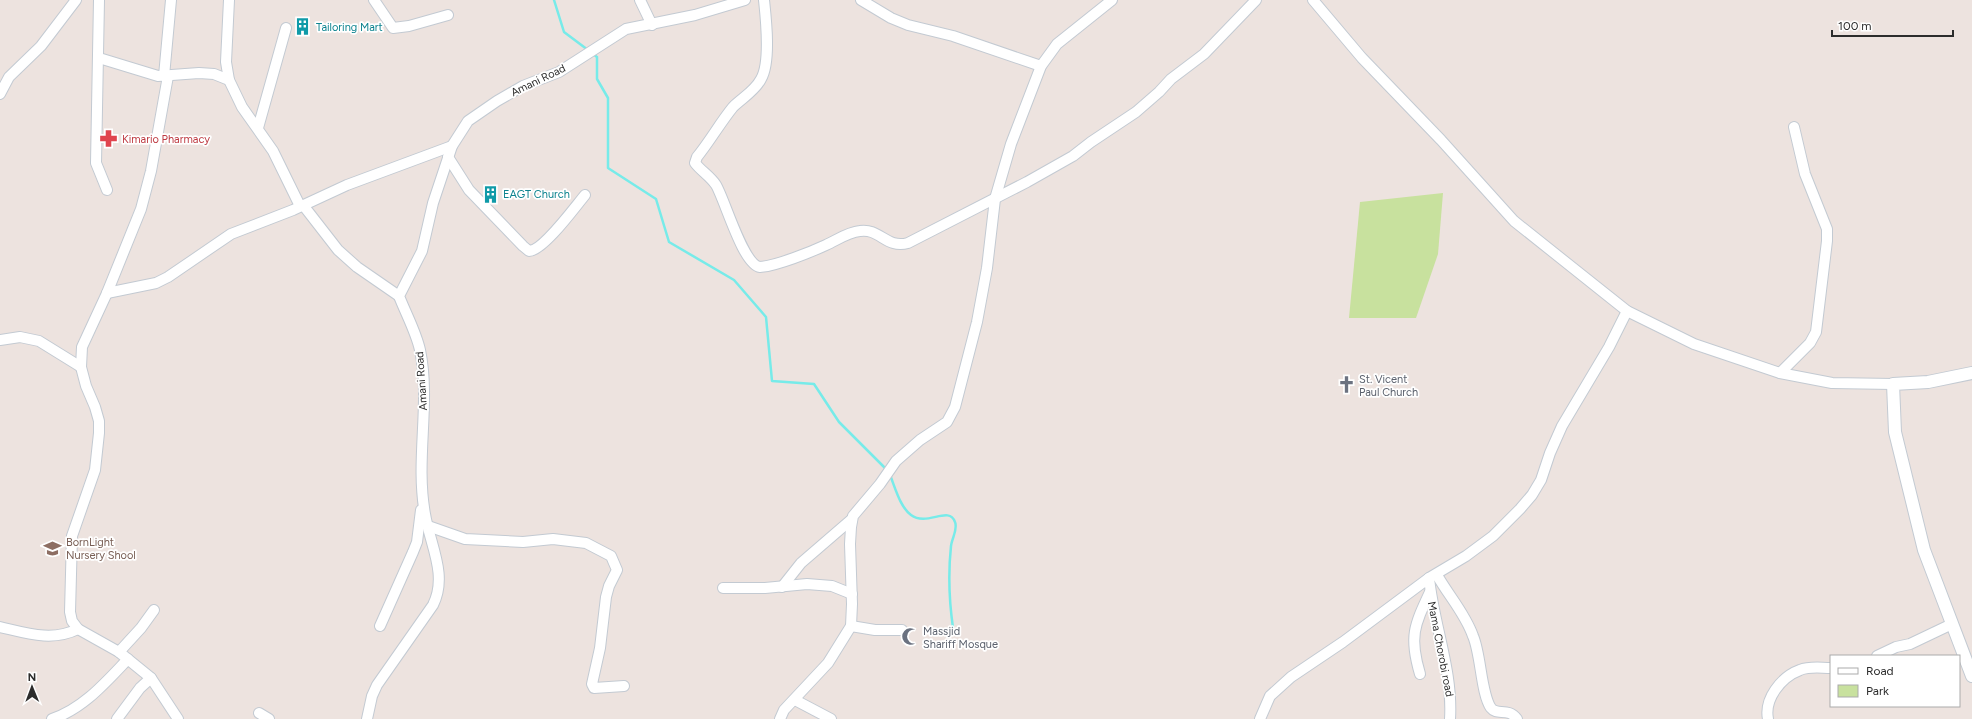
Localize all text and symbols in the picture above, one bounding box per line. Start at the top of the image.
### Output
scale bar [1832,12,1953,38]
building icon: Tailoring Mart [293,17,313,37]
text: 100 m [1838,19,1872,33]
place label: Tailoring Mart [316,21,383,34]
street label: Amani Road [509,62,568,99]
pharmacy icon: Kimario Pharmacy [99,129,119,149]
place label: Kimario Pharmacy [122,133,210,146]
building icon: EAGT Church [480,184,500,204]
place label: EAGT Church [503,188,570,201]
street label: Amani Road [413,351,430,411]
place label: St. Vicent Paul Church [1359,373,1418,399]
church icon: St. Vicent Paul Church [1336,375,1356,395]
place label: BornLight Nursery Shool [66,536,136,562]
school or university icon: BornLight Nursery Shool [43,538,63,558]
street label: Mama Chorobi road [1425,600,1456,698]
place label: Massjid Shariff Mosque [923,625,998,651]
mosque icon: Massjid Shariff Mosque [900,627,920,647]
legend [1830,655,1960,707]
text: Road [1866,664,1894,678]
north arrow [12,667,52,707]
text: N [27,671,36,684]
text: Park [1866,684,1889,698]

